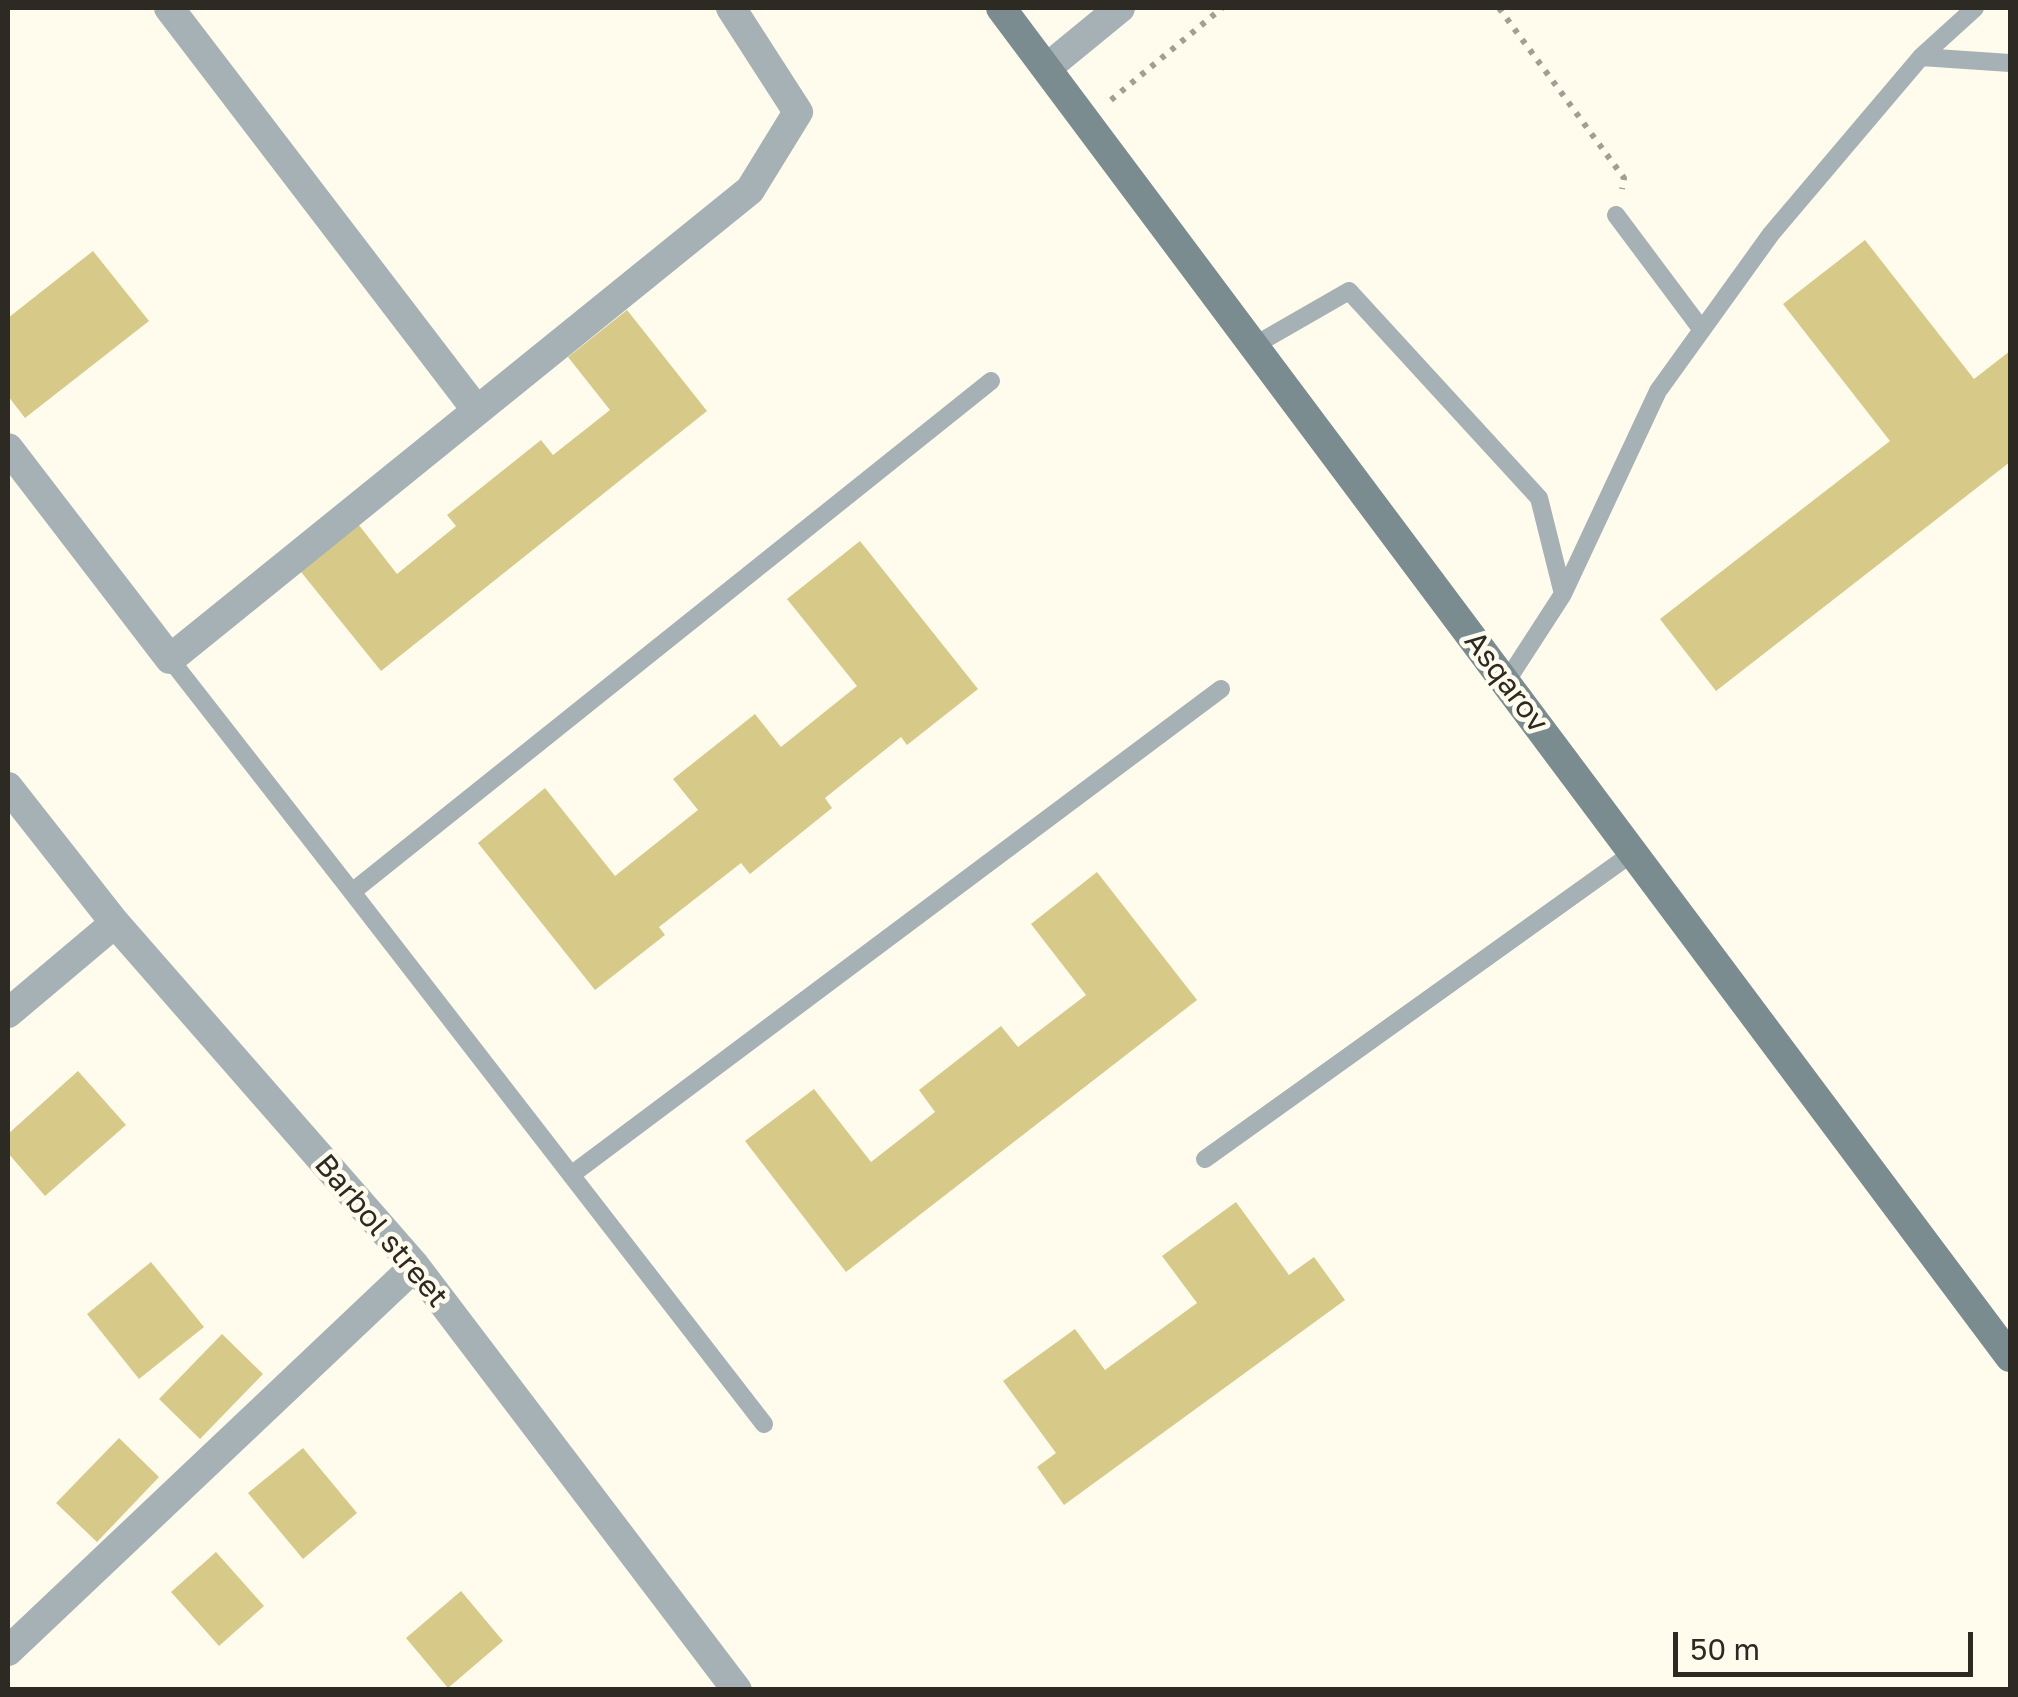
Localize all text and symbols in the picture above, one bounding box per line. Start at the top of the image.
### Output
street label: Asqarov [1456,625,1556,739]
street label: Barbol street [307,1147,455,1315]
scale bar [1678,1612,1978,1674]
text: 50 m [1690,1631,1760,1667]

